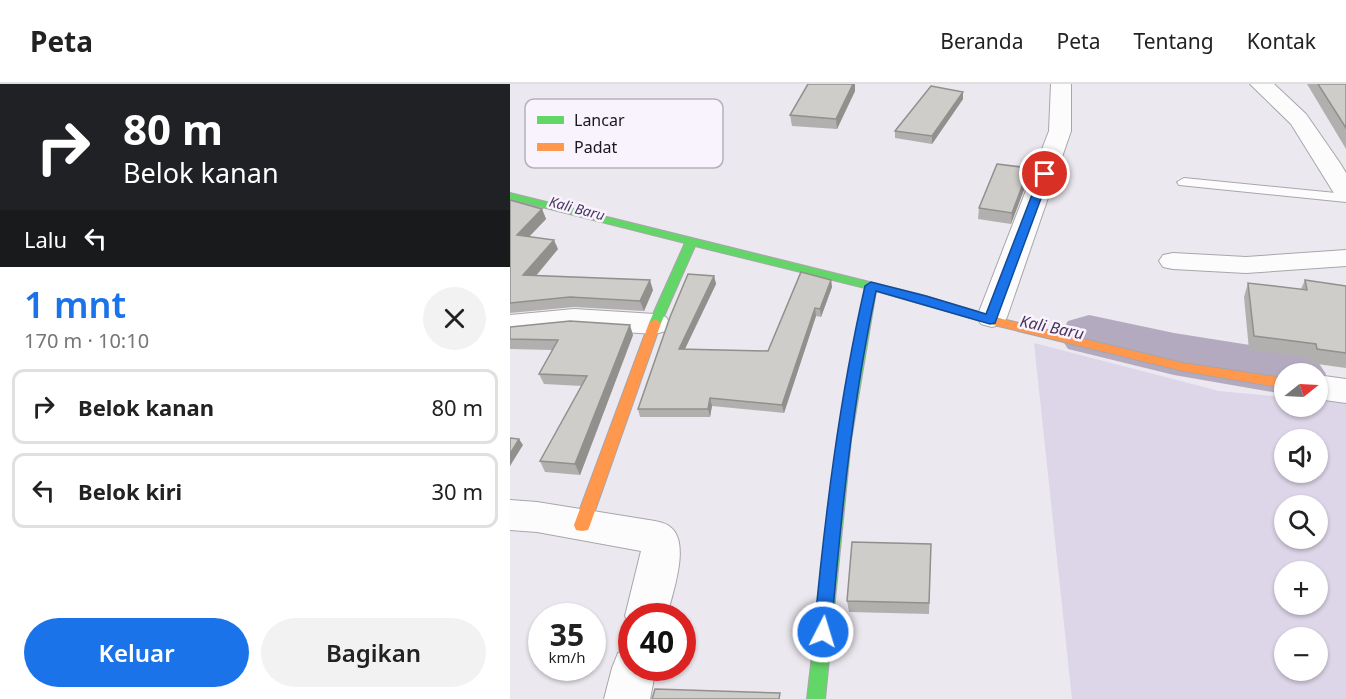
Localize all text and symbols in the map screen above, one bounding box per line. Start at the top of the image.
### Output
text: Peta [30,22,93,60]
text: Beranda [940,27,1024,55]
text: Peta [1057,27,1100,55]
text: Tentang [1133,27,1214,55]
text: Kontak [1247,27,1316,55]
legend [525,99,723,168]
text: 80 m [123,100,223,157]
icon: right [24,108,102,186]
text: Lancar [574,109,625,131]
text: Padat [574,136,617,158]
pin [1019,148,1070,199]
text: Belok kanan [123,154,279,191]
icon: arrive [1028,157,1061,190]
water label: Kali Baru [547,191,607,225]
icon: left [79,222,112,255]
text: Lalu [24,224,67,254]
text: 1 mnt [24,280,126,329]
button: close [423,287,486,350]
water label: Kali Baru [1018,310,1086,344]
text: 170 m · 10:10 [24,327,149,354]
north arrow [1274,363,1328,417]
map controls [1274,363,1328,681]
icon: right [27,390,60,423]
text: Belok kanan [78,392,214,422]
text: 80 m [432,392,483,422]
button: sound [1274,429,1328,483]
icon: left [27,474,60,507]
text: Belok kiri [78,476,182,506]
text: 30 m [432,476,483,506]
button: search [1274,495,1328,549]
button: + [1274,561,1328,615]
position arrow [791,600,855,664]
speed limit sign: 40 [618,603,696,681]
text: 35 [550,614,584,655]
button: Keluar [24,618,249,687]
button: Bagikan [261,618,486,687]
button: − [1274,627,1328,681]
text: km/h [549,647,585,667]

